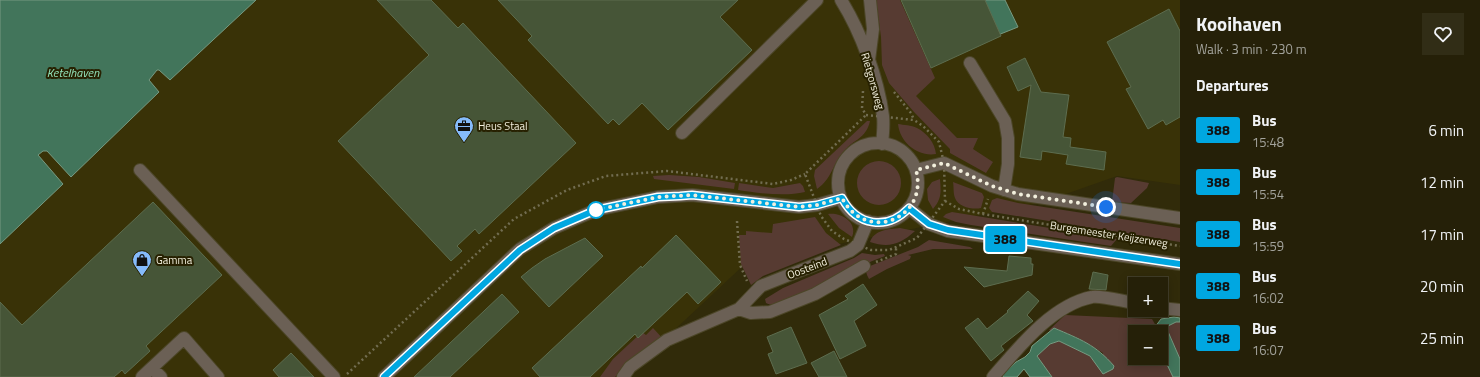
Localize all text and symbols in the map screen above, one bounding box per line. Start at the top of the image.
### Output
text: Kooihaven [1196,9,1282,38]
button: heart [1422,13,1464,55]
text: Walk · 3 min · 230 m [1196,39,1307,59]
street label: Rietgorsweg [857,51,889,112]
water label: Ketelhaven [47,63,100,82]
text: Departures [1196,74,1269,97]
text: Bus [1252,109,1277,132]
office icon: Heus Staal [453,115,475,143]
place label: Heus Staal [478,118,528,134]
text: 388 [1206,119,1230,140]
text: 6 min [1428,119,1464,142]
text: 15:48 [1252,132,1284,152]
text: Bus [1252,161,1277,184]
text: 388 [1206,171,1230,192]
text: 12 min [1420,171,1464,194]
text: 15:54 [1252,184,1284,204]
your location [1096,197,1116,217]
unlabelled marker [587,201,605,219]
text: Bus [1252,213,1277,236]
street label: Burgemeester Keijzerweg [1049,217,1169,251]
text: 388 [1206,223,1230,244]
text: 17 min [1420,223,1464,246]
line badge: 388 [982,226,1028,252]
text: 388 [993,228,1017,249]
text: 15:59 [1252,236,1284,256]
shop icon: Gamma [131,249,153,277]
place label: Gamma [156,252,193,268]
street label: Oosteind [785,253,830,283]
text: Bus [1252,265,1277,288]
text: 388 [1206,275,1230,296]
text: 20 min [1420,275,1464,298]
map controls [1128,277,1168,365]
button: + [1128,277,1168,317]
text: 16:02 [1252,288,1284,308]
text: Bus [1252,317,1277,340]
button: − [1128,325,1168,365]
text: 388 [1206,327,1230,348]
text: 25 min [1420,327,1464,350]
text: 16:07 [1252,340,1284,360]

